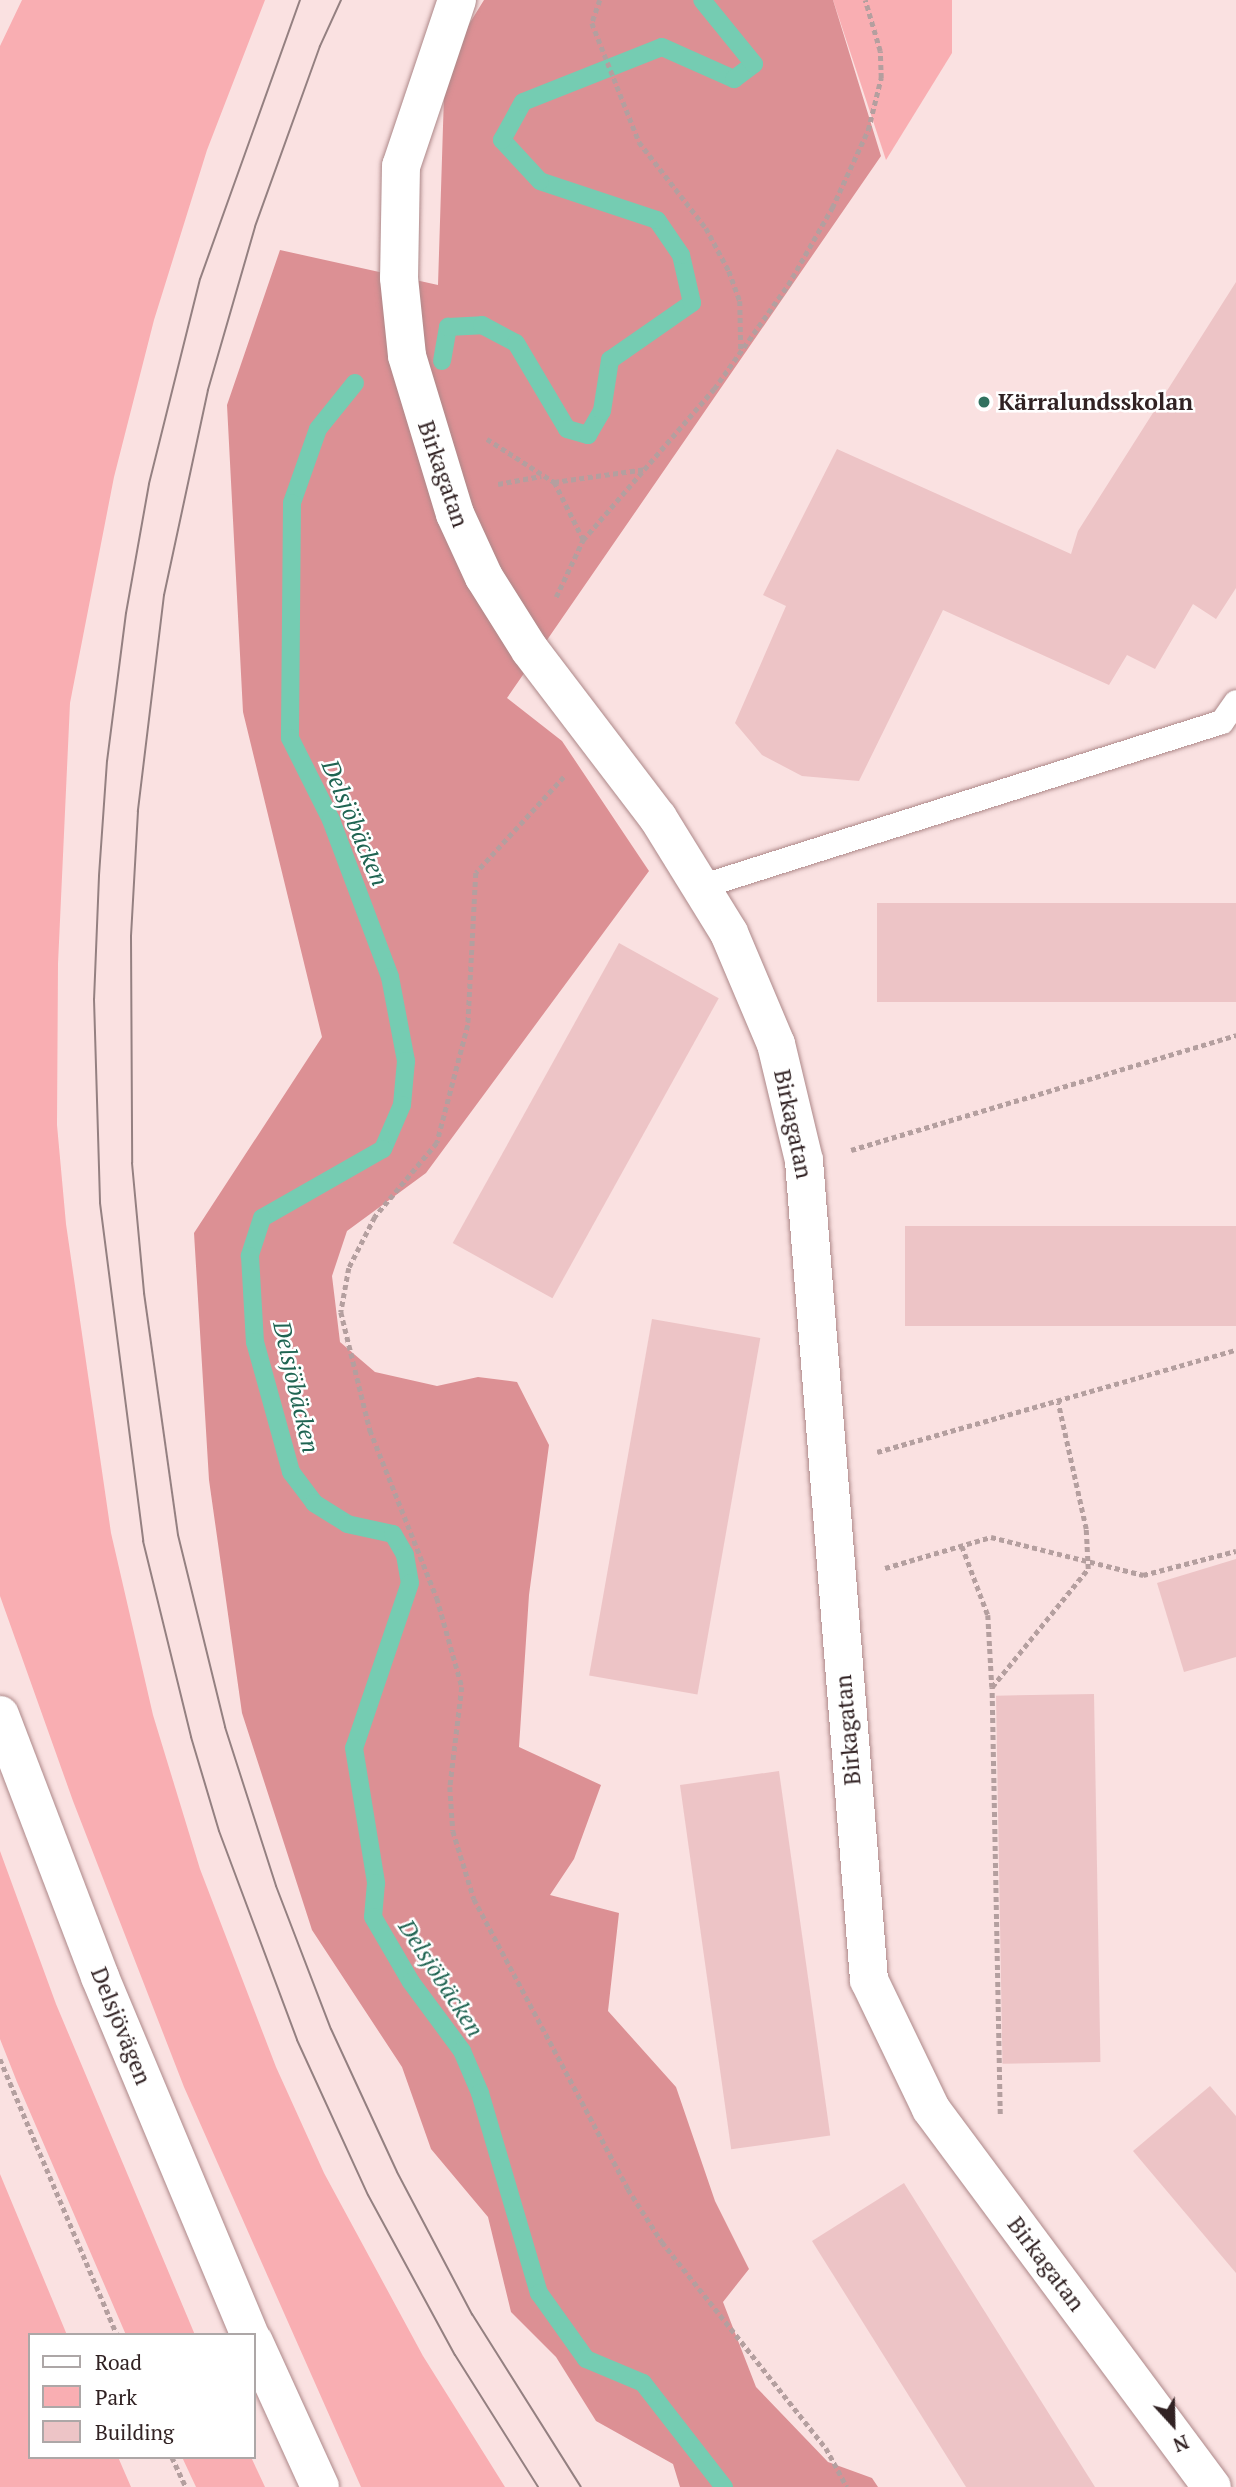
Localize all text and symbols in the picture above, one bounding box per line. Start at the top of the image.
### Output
place label: Kärralundsskolan [998,388,1193,416]
marker: Kärralundsskolan [976,394,992,410]
street label: Birkagatan [412,417,474,531]
water label: Delsjöbäcken [315,756,395,890]
street label: Birkagatan [768,1067,818,1181]
water label: Delsjöbäcken [267,1318,325,1456]
street label: Birkagatan [829,1674,867,1786]
water label: Delsjöbäcken [392,1914,490,2042]
street label: Delsjövägen [85,1963,157,2089]
street label: Birkagatan [1002,2211,1090,2317]
legend [28,2333,256,2459]
text: Road [95,2348,142,2376]
text: Park [95,2383,137,2411]
north arrow [1138,2389,1208,2459]
text: Building [95,2418,174,2446]
text: N [1170,2430,1192,2458]

